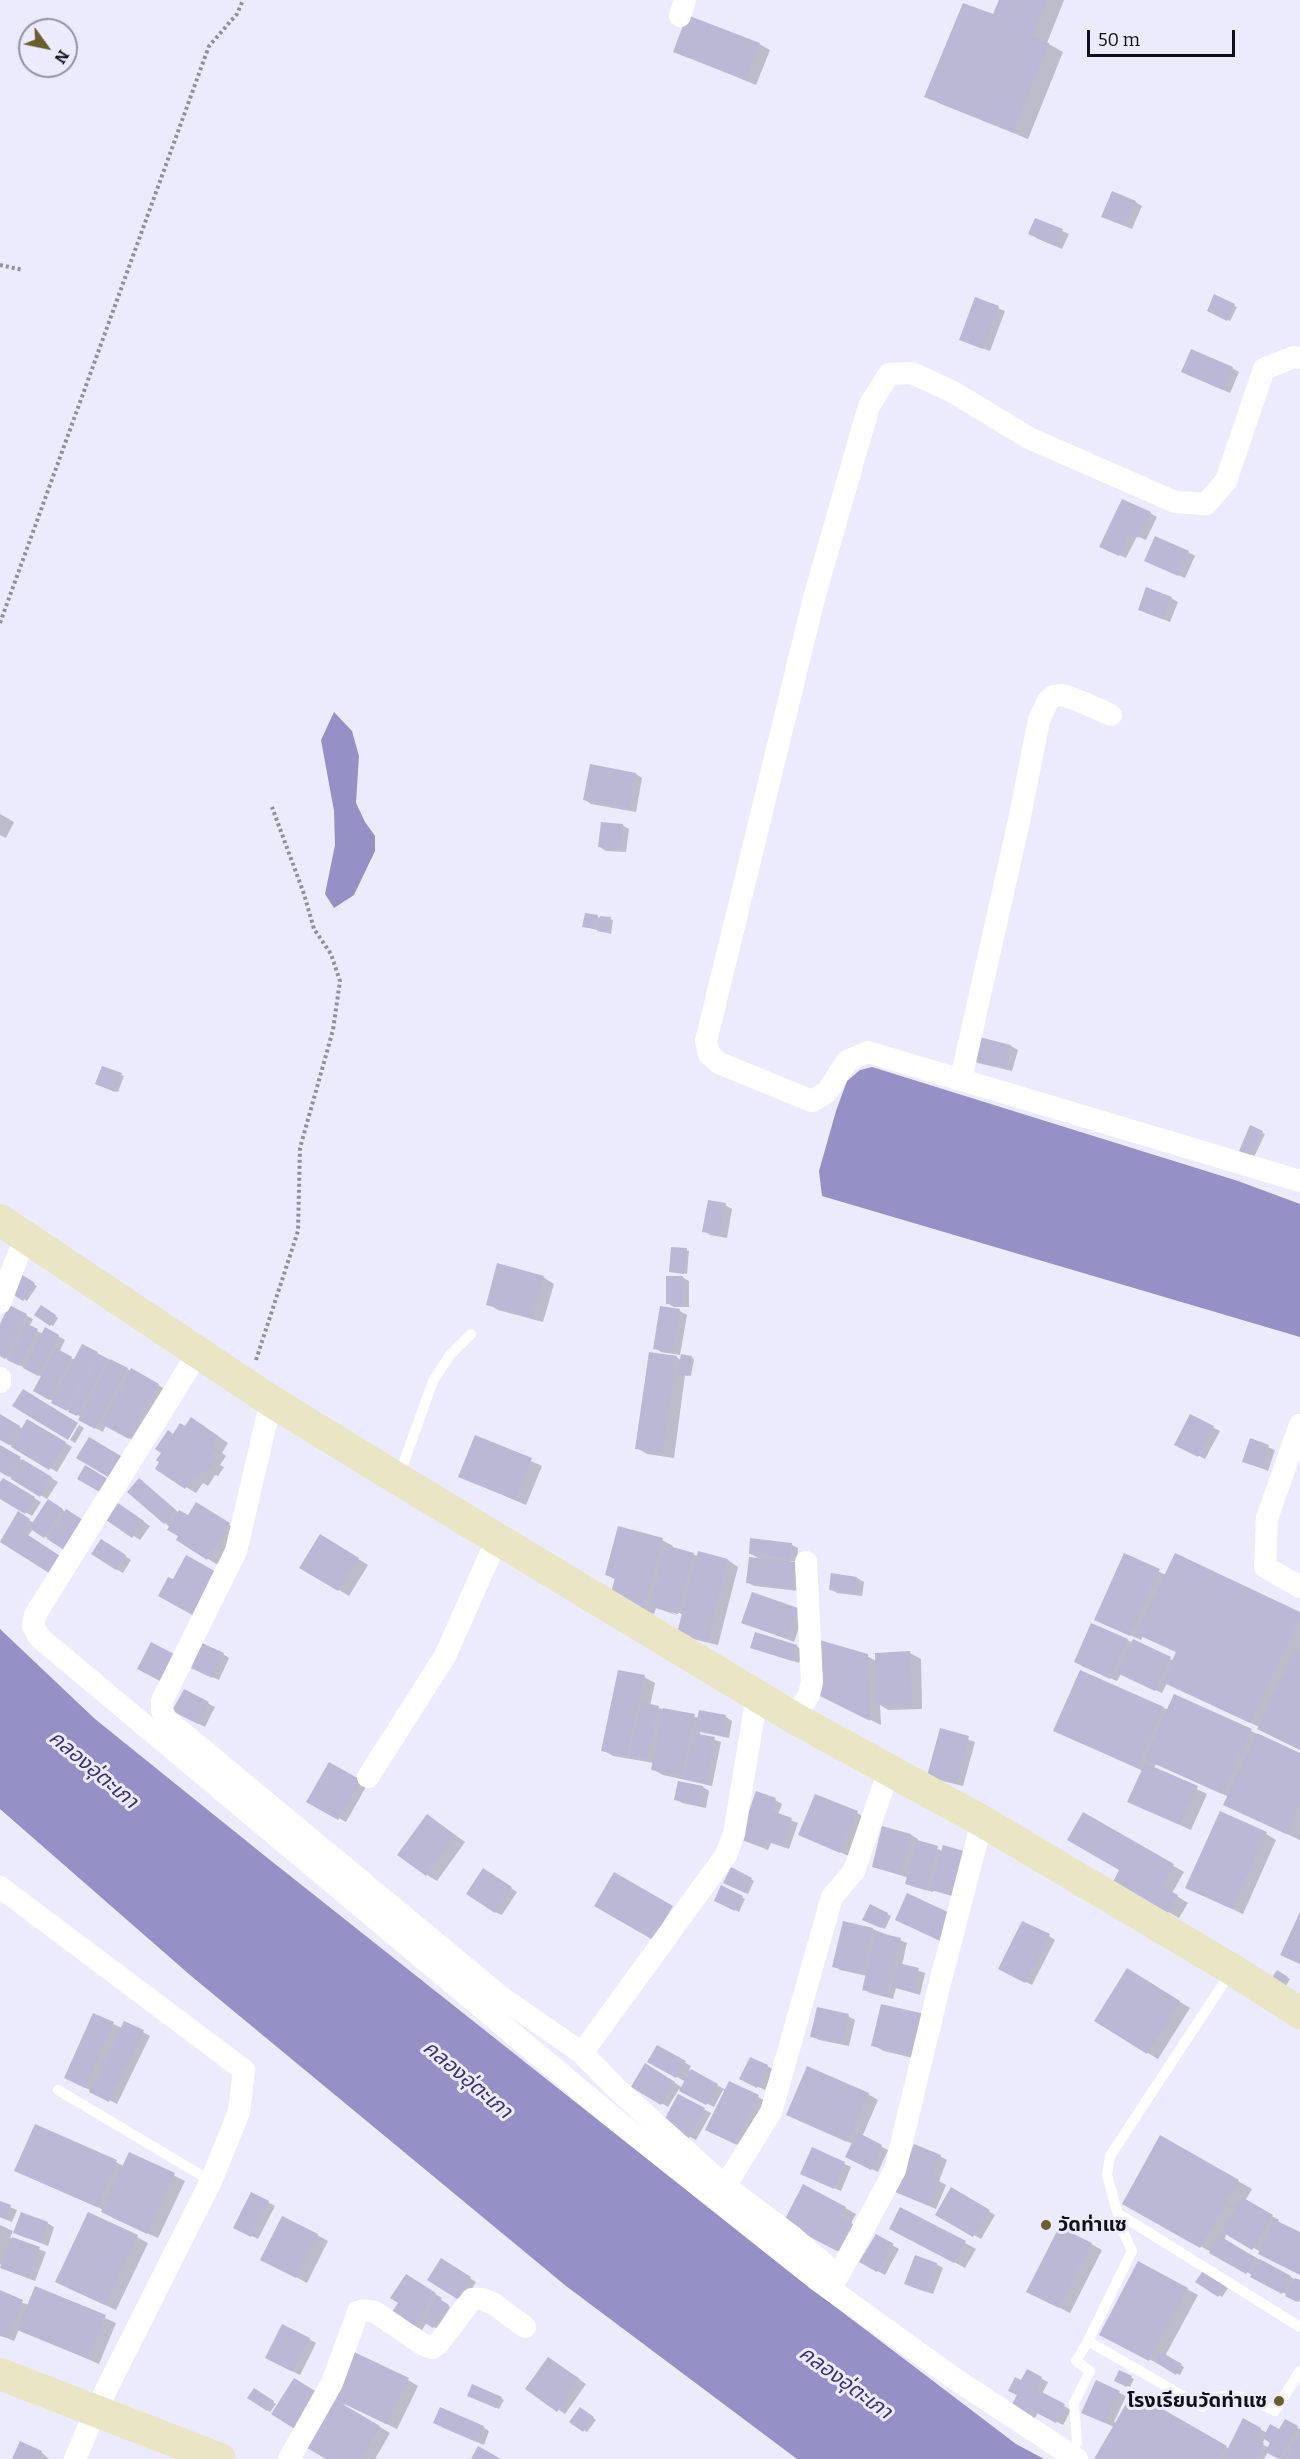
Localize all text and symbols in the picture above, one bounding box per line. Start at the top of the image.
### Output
north arrow [18,18,78,78]
scale bar [1090,18,1238,56]
text: 50 m [1098,29,1140,51]
text: N [51,47,73,67]
water label: คลองอุ่ตะเภา [43,1726,143,1814]
water label: คลองอุ่ตะเภา [417,2036,517,2124]
place label: วัดท่าแซ [1058,2213,1127,2237]
marker: วัดท่าแซ [1039,2218,1053,2232]
water label: คลองอุ่ตะเภา [794,2341,896,2425]
place label: โรงเรียนวัดท่าแซ [1127,2389,1267,2413]
marker: โรงเรียนวัดท่าแซ [1272,2394,1286,2408]

